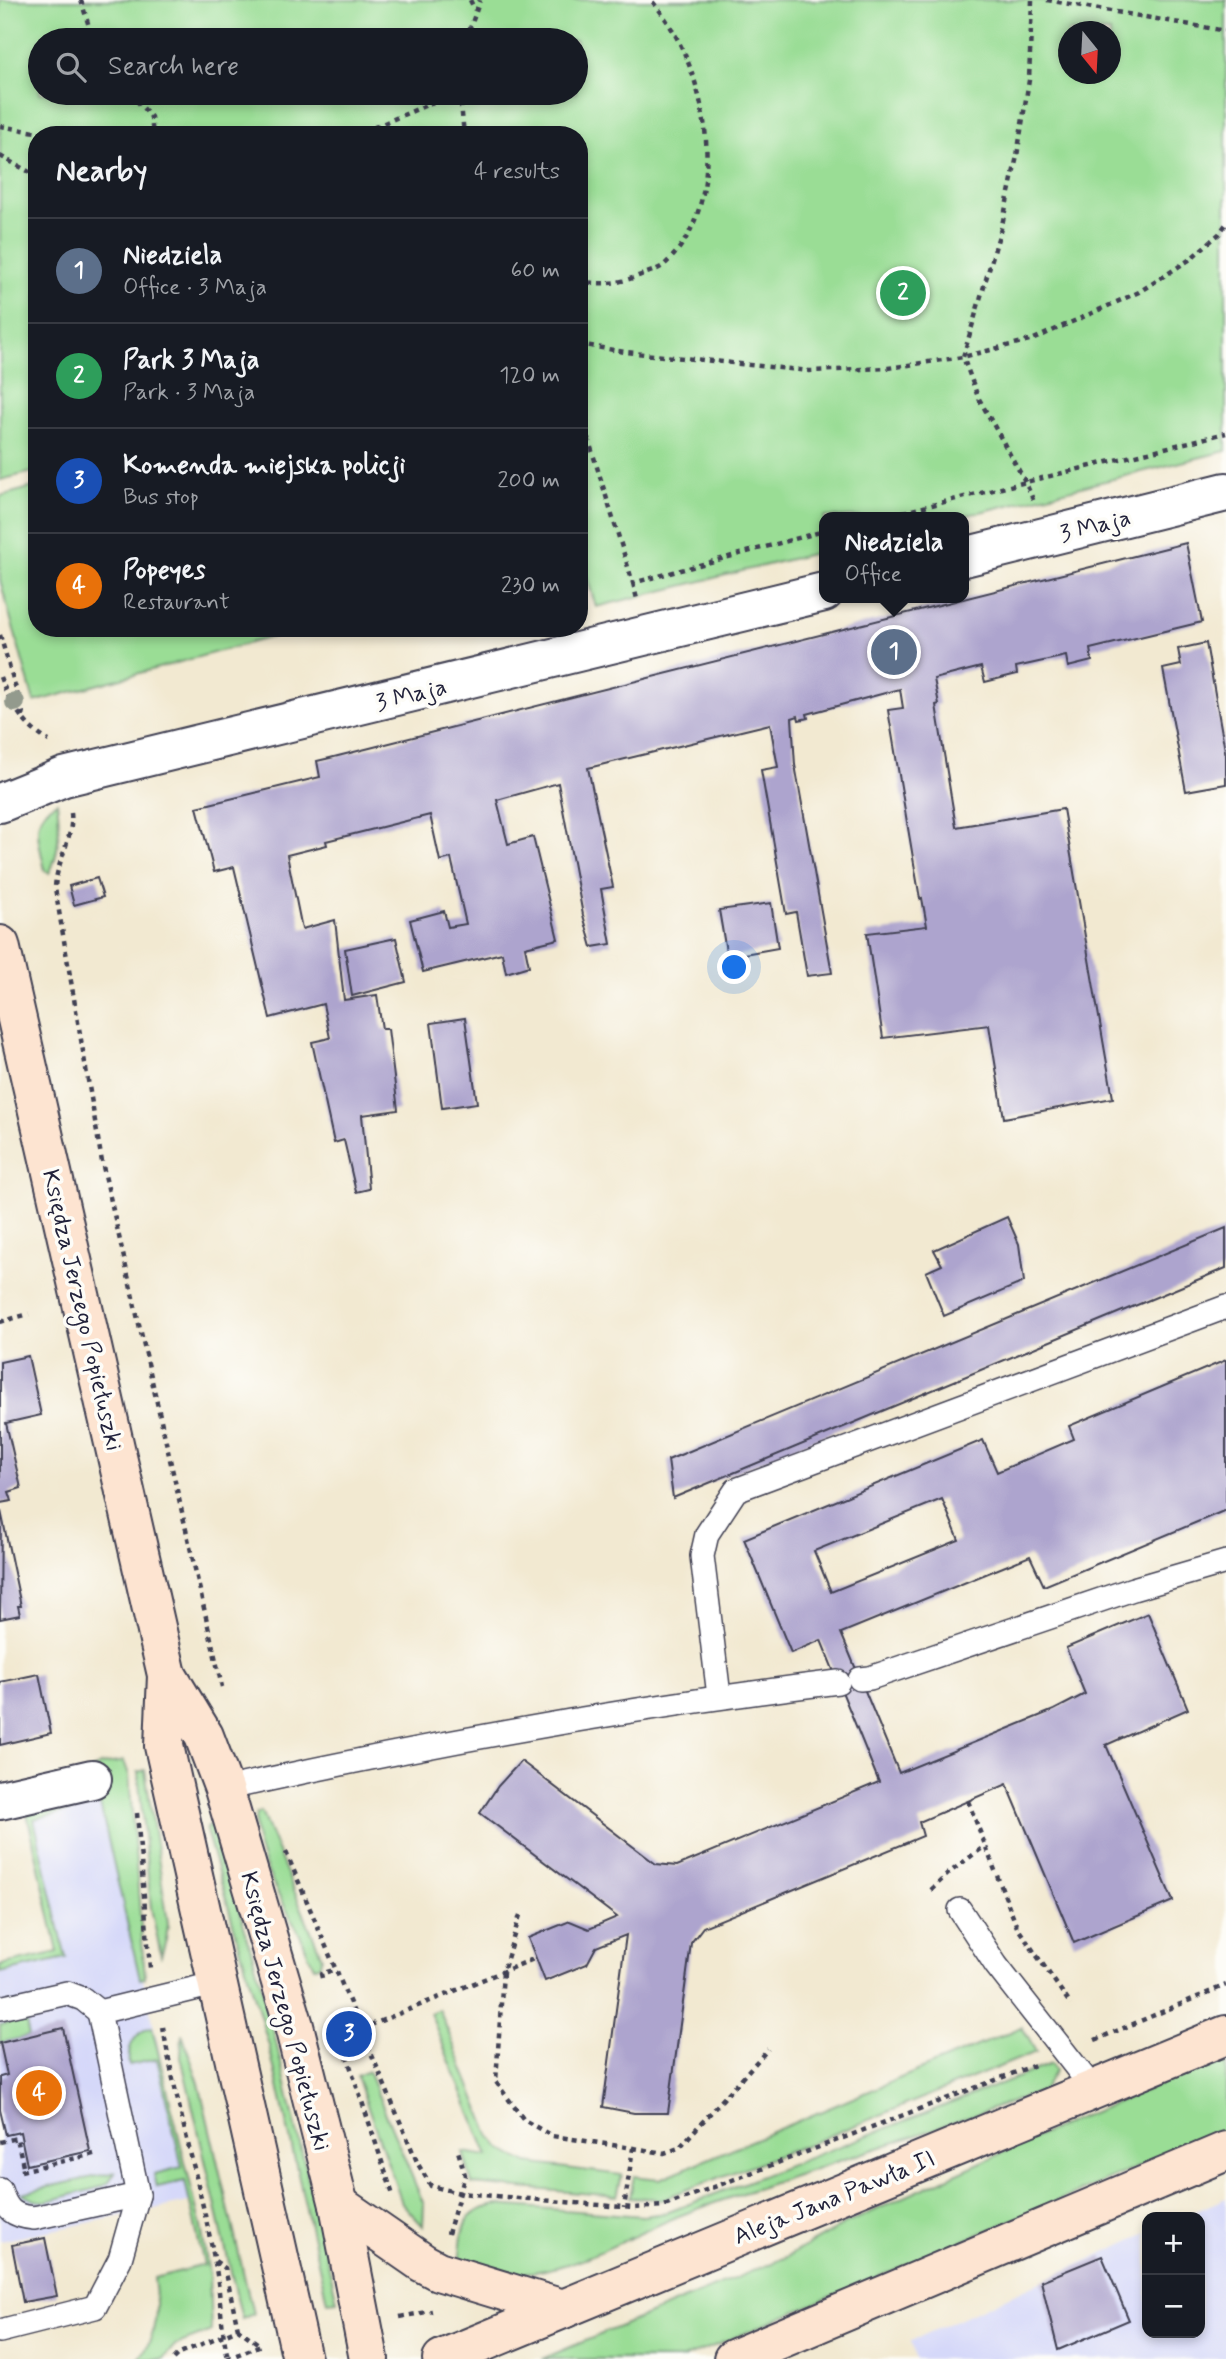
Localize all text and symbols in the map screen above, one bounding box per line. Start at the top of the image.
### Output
north arrow [1058,21,1121,84]
search box [28,28,588,105]
icon: search [52,48,90,86]
text: Search here [108,50,239,84]
text: Nearby [56,152,147,191]
text: 4 results [474,157,560,187]
text: Niedziela [123,239,222,273]
text: 1 [74,256,84,286]
text: 60 m [511,256,560,286]
pin: 2 [880,267,926,319]
text: Office · 3 Maja [123,273,267,303]
text: Park 3 Maja [123,344,260,378]
text: 2 [73,361,85,391]
text: 120 m [499,361,560,391]
text: Park · 3 Maja [123,378,255,408]
text: Komenda miejska policji [123,449,406,483]
text: 3 [74,466,84,496]
text: 200 m [497,466,560,496]
text: Bus stop [123,483,199,513]
street label: 3 Maja [1057,503,1134,550]
popup [819,512,969,603]
text: Niedziela [844,526,944,560]
text: Popeyes [123,554,205,588]
text: Office [844,560,902,590]
text: 4 [72,571,86,601]
text: 230 m [501,571,560,601]
text: Restaurant [123,588,230,618]
pin: 1 [871,626,917,678]
street label: 3 Maja [373,672,450,719]
your location [717,950,751,984]
street label: Księdza Jerzego Popiełuszki [32,1167,129,1454]
street label: Księdza Jerzego Popiełuszki [230,1868,337,2155]
pin: 3 [326,2008,372,2060]
pin: 4 [16,2067,62,2119]
street label: Aleja Jana Pawła II [729,2144,940,2253]
map controls [1142,2212,1205,2338]
button: + [1142,2212,1205,2275]
button: − [1142,2275,1205,2338]

